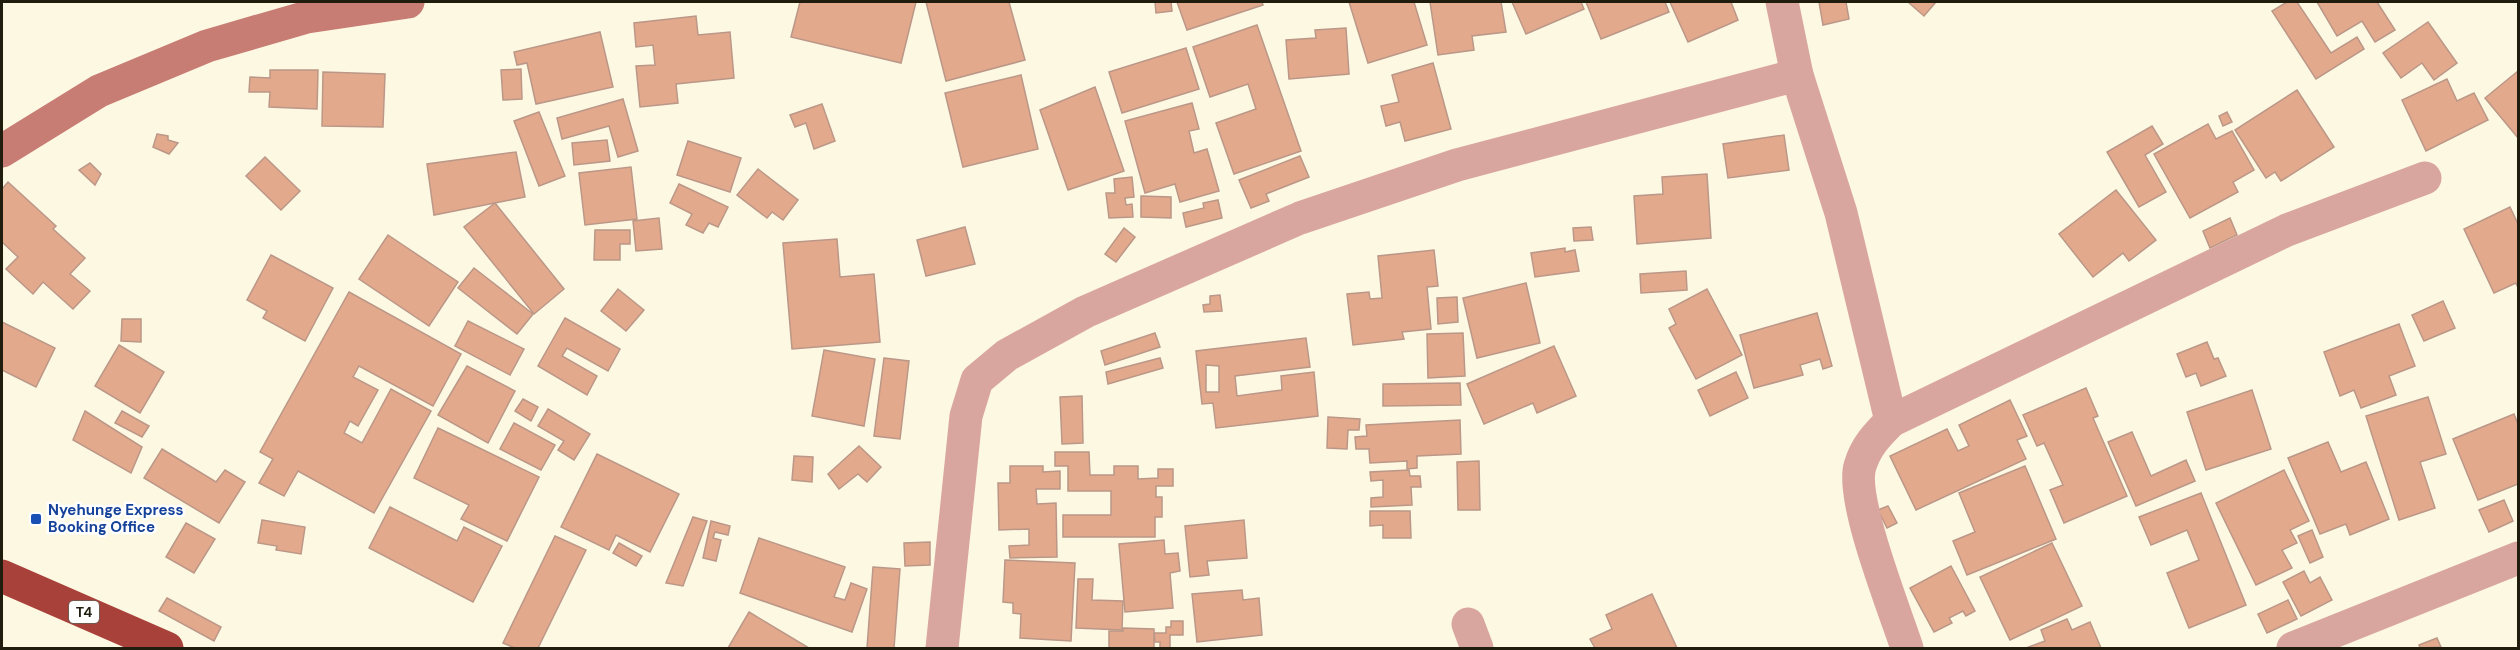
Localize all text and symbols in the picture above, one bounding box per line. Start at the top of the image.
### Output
place label: Nyehunge Express Booking Office [48,500,184,537]
marker: Nyehunge Express Booking Office [29,512,43,526]
road number: T4 [69,601,99,623]

